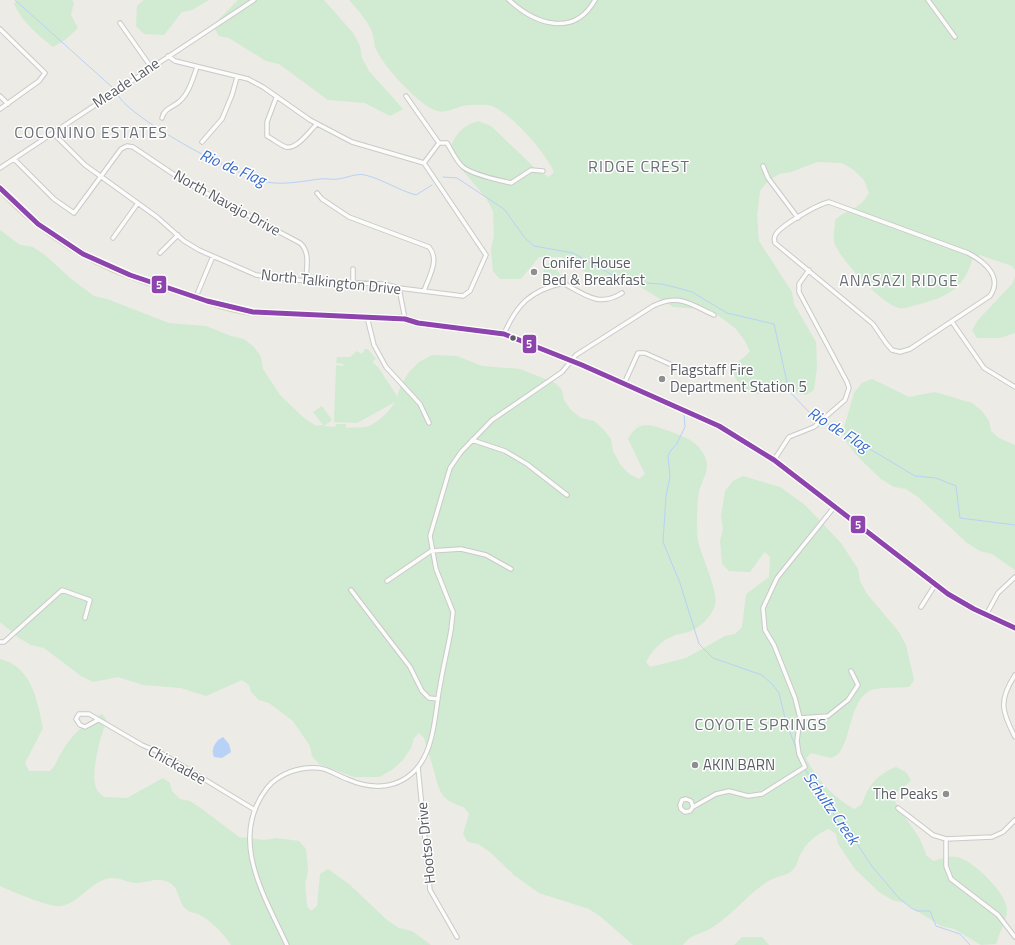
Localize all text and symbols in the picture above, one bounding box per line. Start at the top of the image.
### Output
street label: Meade Lane [87,52,164,114]
district label: COCONINO ESTATES [14,120,168,144]
water label: Rio de Flag [196,142,272,193]
district label: RIDGE CREST [588,154,690,178]
street label: North Navajo Drive [169,164,285,242]
place label: Conifer House Bed & Breakfast [542,251,646,291]
street label: North Talkington Drive [260,263,402,300]
marker: Conifer House Bed & Breakfast [529,267,539,277]
district label: ANASAZI RIDGE [839,268,959,292]
line badge: 5 [151,275,167,294]
text: 5 [156,277,162,293]
unlabelled marker [508,333,518,343]
line badge: 5 [522,334,537,354]
text: 5 [526,336,532,352]
place label: Flagstaff Fire Department Station 5 [670,358,807,398]
marker: Flagstaff Fire Department Station 5 [657,374,667,384]
water label: Rio de Flag [803,400,877,459]
line badge: 5 [850,515,866,534]
text: 5 [855,517,861,533]
district label: COYOTE SPRINGS [694,712,828,736]
street label: Chickadee [144,739,211,790]
place label: AKIN BARN [703,753,775,776]
marker: AKIN BARN [690,760,700,770]
water label: Schultz Creek [798,767,867,851]
place label: The Peaks [873,782,938,805]
marker: The Peaks [941,789,951,799]
street label: Hootso Drive [410,801,441,885]

